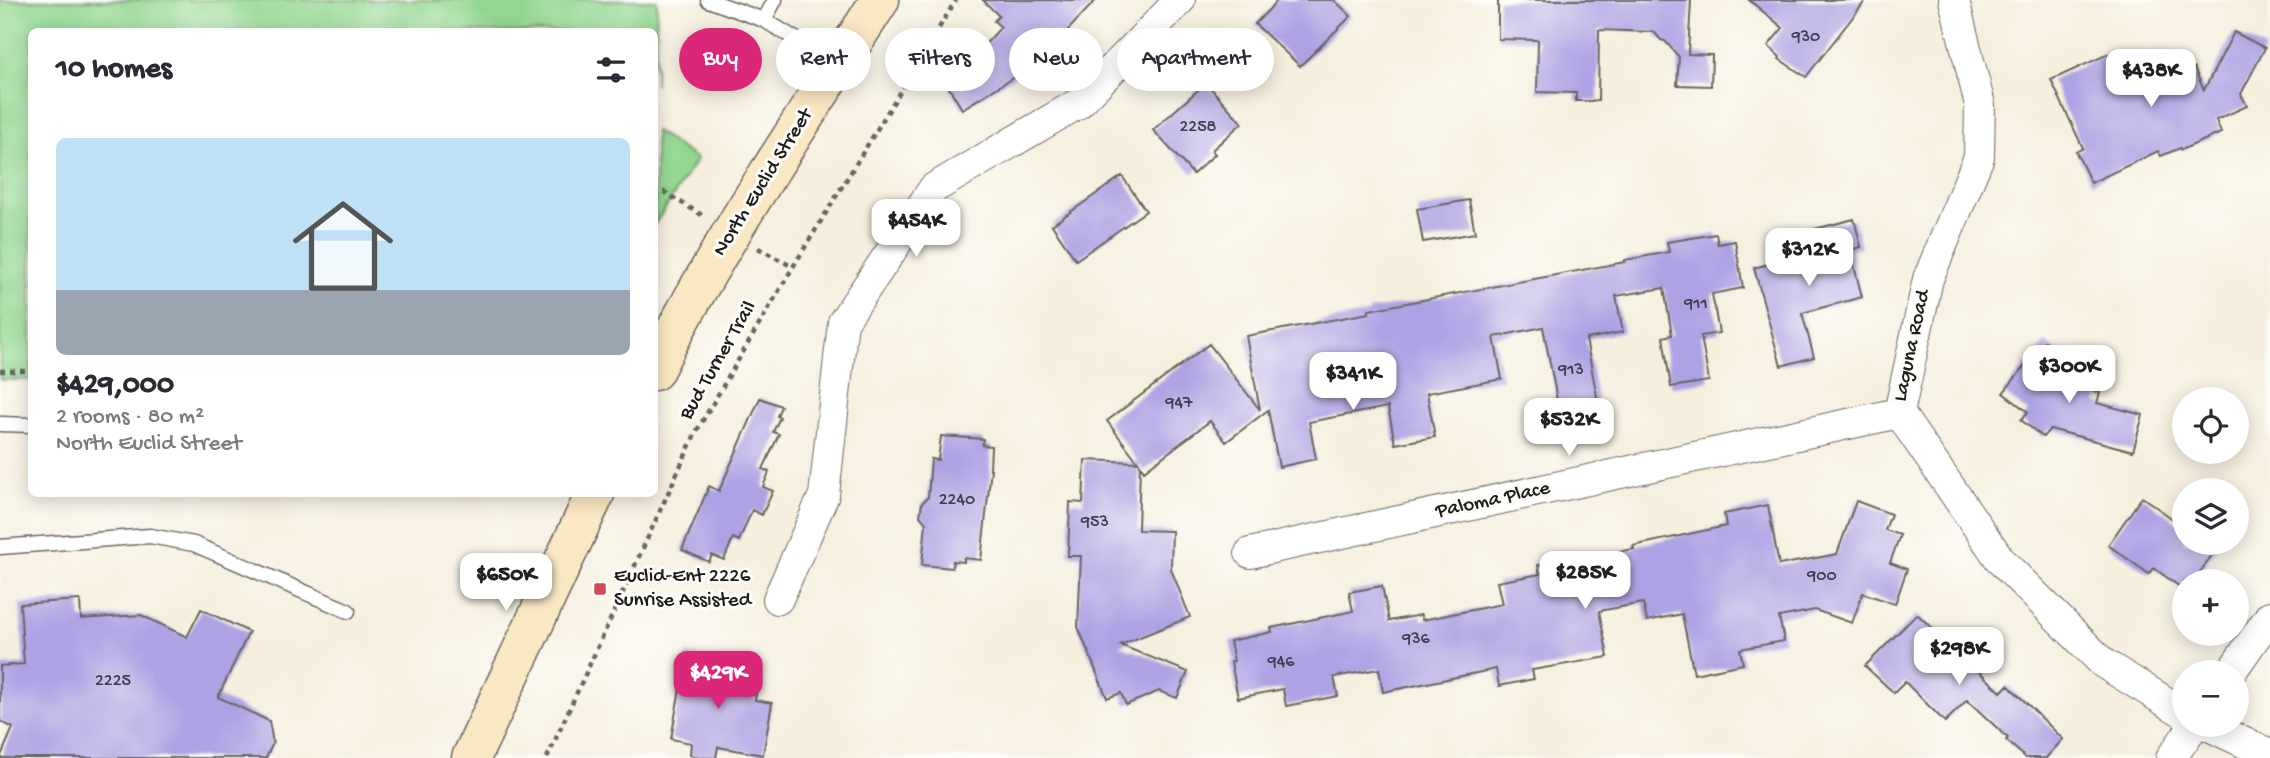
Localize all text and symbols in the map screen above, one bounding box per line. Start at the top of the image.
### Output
house number: 930 [1791,27,1820,48]
chip: Buy [679,28,762,91]
chip: Rent [776,28,871,91]
chip: Filters [885,28,995,91]
chip: New [1009,28,1103,91]
chip: Apartment [1117,28,1274,91]
pin: $438K [2102,50,2200,109]
icon: filters [592,51,630,89]
text: 10 homes [56,53,172,88]
text: $438K [2122,58,2180,85]
street label: North Euclid Street [709,102,821,261]
house number: 2258 [1180,117,1217,138]
icon: home [280,183,406,309]
pin: $454K [867,200,965,259]
text: $454K [888,208,944,235]
pin: $312K [1760,229,1858,288]
text: $312K [1781,237,1837,264]
street label: Laguna Road [1889,286,1937,404]
house number: 911 [1683,294,1708,315]
street label: Bud Turner Trail [674,297,763,426]
pin: $300K [2020,346,2118,405]
pin: $341K [1304,352,1402,412]
text: $300K [2038,354,2100,381]
house number: 913 [1557,360,1584,381]
text: $341K [1325,361,1381,388]
text: $429,000 [56,369,174,404]
map controls [2172,387,2249,737]
button: locate [2172,387,2249,464]
house number: 947 [1165,393,1193,414]
pin: $532K [1520,398,1618,458]
text: 2 rooms · 80 m² [56,404,204,431]
text: $532K [1540,407,1598,434]
text: North Euclid Street [56,431,242,458]
street label: Paloma Place [1433,476,1554,526]
button: layers [2172,478,2249,555]
house number: 2240 [939,490,975,511]
house number: 953 [1080,512,1109,533]
pin: $285K [1536,552,1634,611]
pin: $650K [457,554,555,613]
text: $285K [1556,560,1614,587]
text: $650K [476,562,536,589]
place label: Euclid-Ent 2226 Sunrise Assisted [614,565,753,614]
house number: 900 [1806,566,1837,587]
button: + [2172,569,2249,646]
marker: Euclid-Ent 2226 Sunrise Assisted [592,581,608,597]
pin: $298K [1910,628,2008,687]
house number: 936 [1401,629,1431,650]
text: $298K [1930,636,1988,663]
pin: $429K [669,652,767,711]
house number: 946 [1267,652,1295,673]
text: $429K [690,660,746,687]
button: − [2172,660,2249,737]
house number: 2225 [95,671,131,692]

